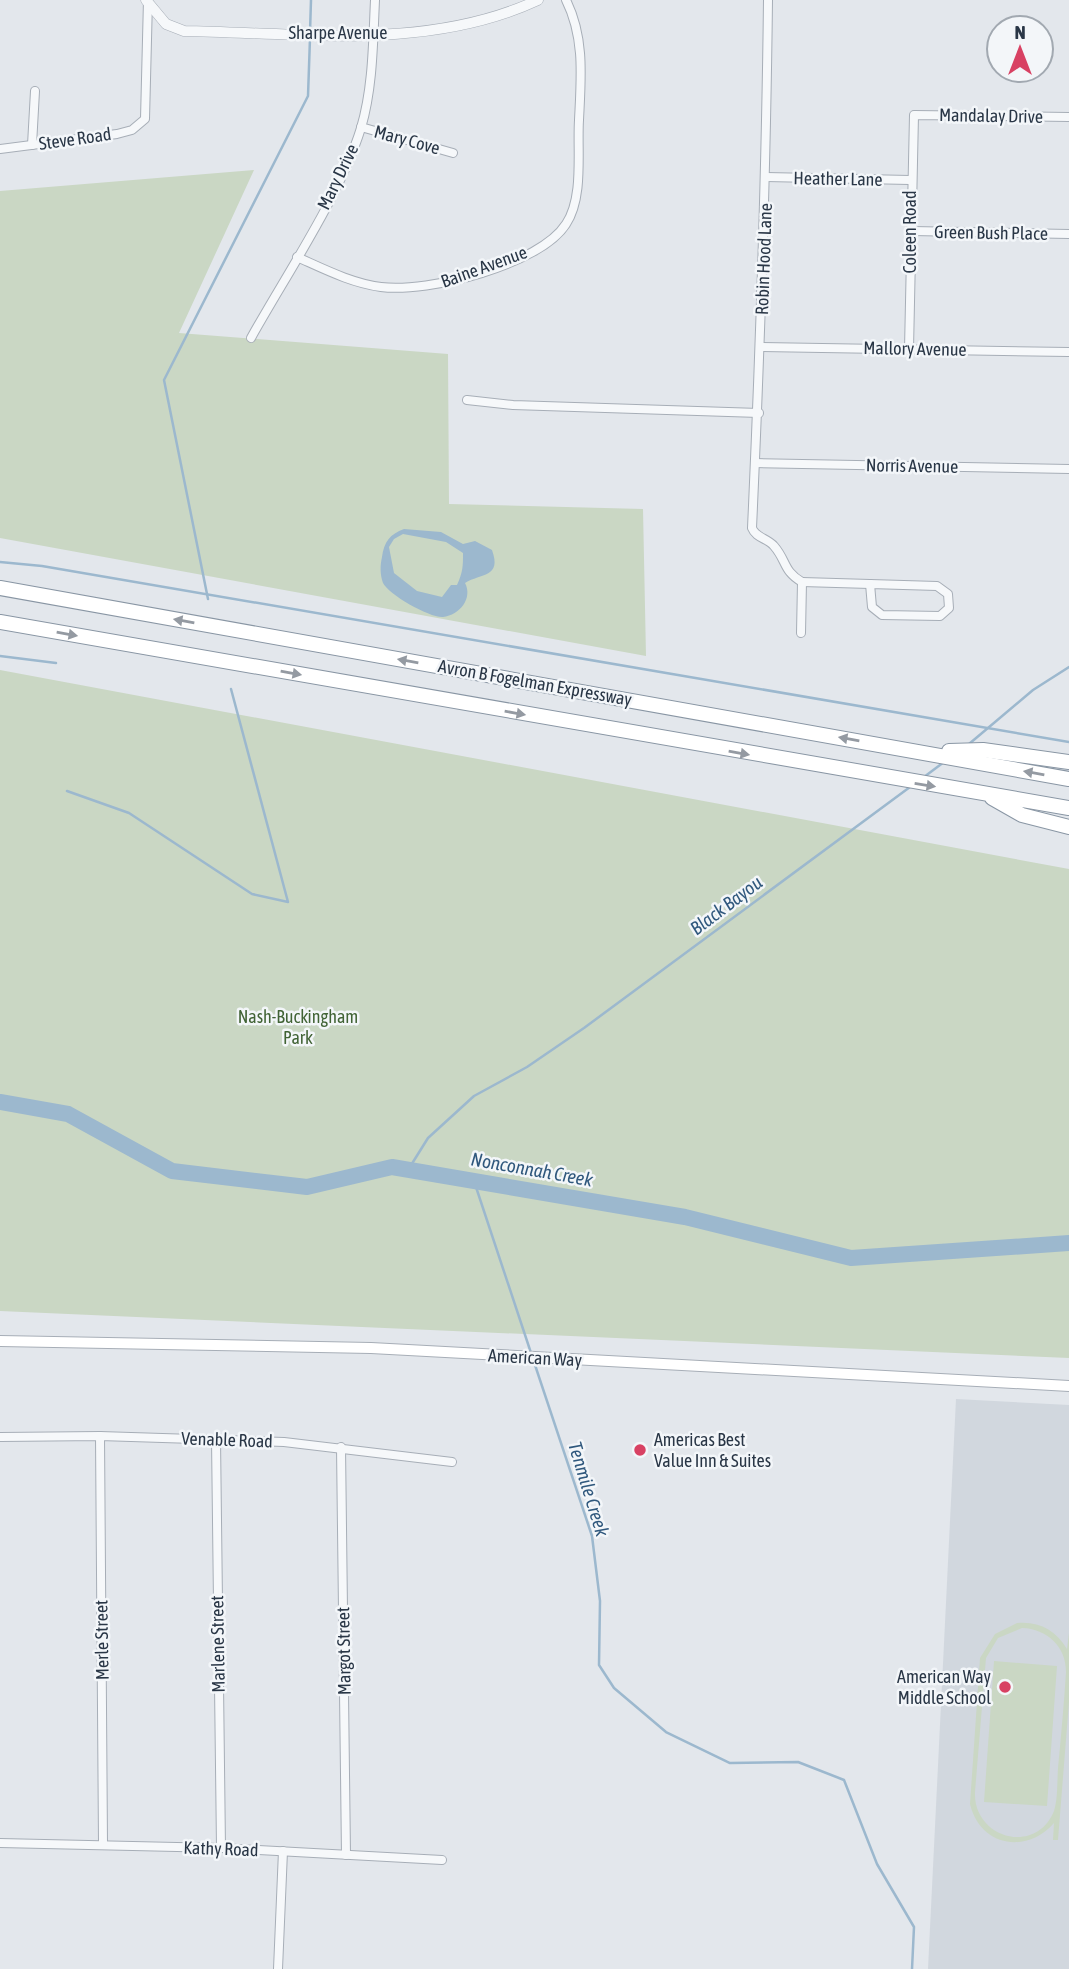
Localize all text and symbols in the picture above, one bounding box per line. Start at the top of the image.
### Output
north arrow [985,14,1055,84]
text: N [1014,21,1026,43]
street label: Sharpe Avenue [289,22,387,43]
street label: Mandalay Drive [939,104,1043,127]
street label: Mary Cove [372,121,442,158]
street label: Steve Road [37,123,112,154]
street label: Mary Drive [313,140,362,213]
street label: Heather Lane [793,167,883,190]
street label: Coleen Road [899,191,920,273]
street label: Robin Hood Lane [751,203,776,315]
street label: Green Bush Place [934,221,1048,244]
street label: Baine Avenue [438,241,530,292]
street label: Mallory Avenue [863,337,967,360]
street label: Norris Avenue [866,454,958,477]
one-way arrow [173,615,195,626]
one-way arrow [56,629,78,640]
one-way arrow [397,655,419,666]
street label: Avron B Fogelman Expressway [437,655,634,710]
one-way arrow [280,668,302,679]
one-way arrow [504,708,526,719]
one-way arrow [838,733,860,744]
one-way arrow [728,748,750,759]
one-way arrow [1023,767,1045,778]
one-way arrow [914,780,936,791]
water label: Black Bayou [686,871,766,939]
park label: Nash-Buckingham Park [238,1006,358,1048]
water label: Nonconnah Creek [469,1147,595,1191]
street label: American Way [488,1345,582,1370]
street label: Venable Road [181,1427,273,1452]
place label: Americas Best Value Inn & Suites [654,1429,771,1471]
water label: Tenmile Creek [564,1439,614,1540]
marker: Americas Best Value Inn & Suites [632,1442,648,1458]
street label: Marlene Street [206,1595,229,1693]
street label: Merle Street [90,1600,113,1680]
street label: Margot Street [332,1607,355,1695]
place label: American Way Middle School [897,1666,991,1708]
marker: American Way Middle School [997,1679,1013,1695]
street label: Kathy Road [183,1837,259,1860]

